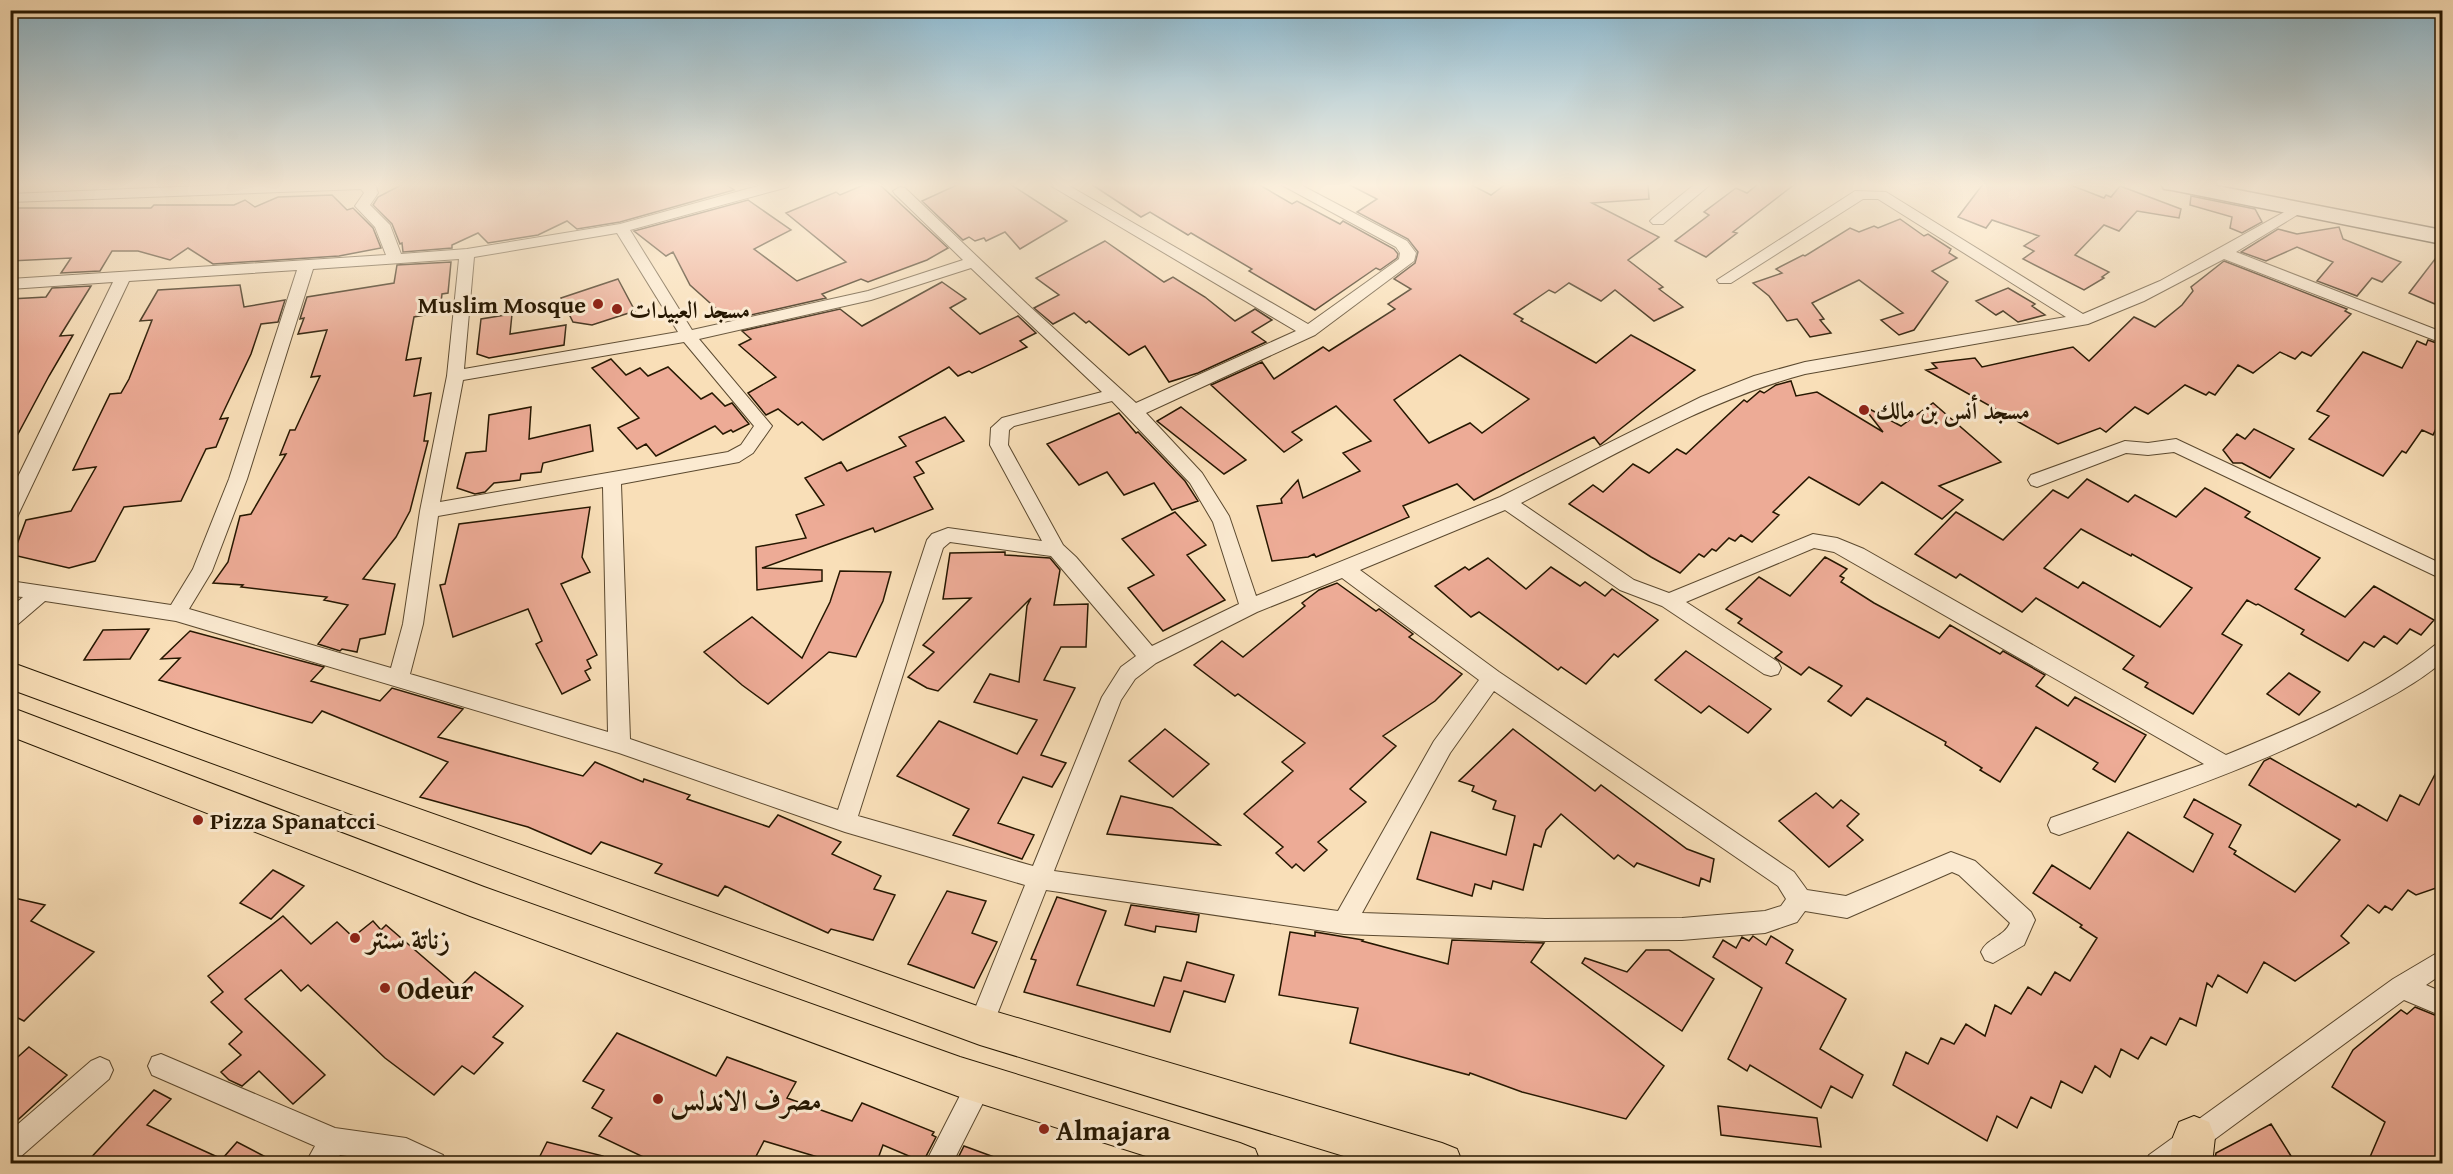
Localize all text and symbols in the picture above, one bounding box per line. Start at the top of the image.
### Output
place label: Muslim Mosque [418,287,586,322]
place label: مسجد العبيدات [629,292,750,327]
marker: Muslim Mosque [591,297,605,311]
marker: مسجد العبيدات [610,302,624,316]
place label: مسجد أنس بن مالك [1876,393,2030,428]
marker: مسجد أنس بن مالك [1857,403,1871,417]
place label: Pizza Spanatcci [210,803,376,838]
marker: Pizza Spanatcci [191,813,205,827]
place label: زناتة سنتر [364,918,450,959]
marker: زناتة سنتر [348,931,362,945]
place label: Odeur [397,968,474,1009]
marker: Odeur [378,981,392,995]
place label: مصرف الاندلس [670,1079,822,1120]
marker: مصرف الاندلس [651,1092,665,1106]
place label: Almajara [1056,1109,1171,1150]
marker: Almajara [1037,1122,1051,1136]

